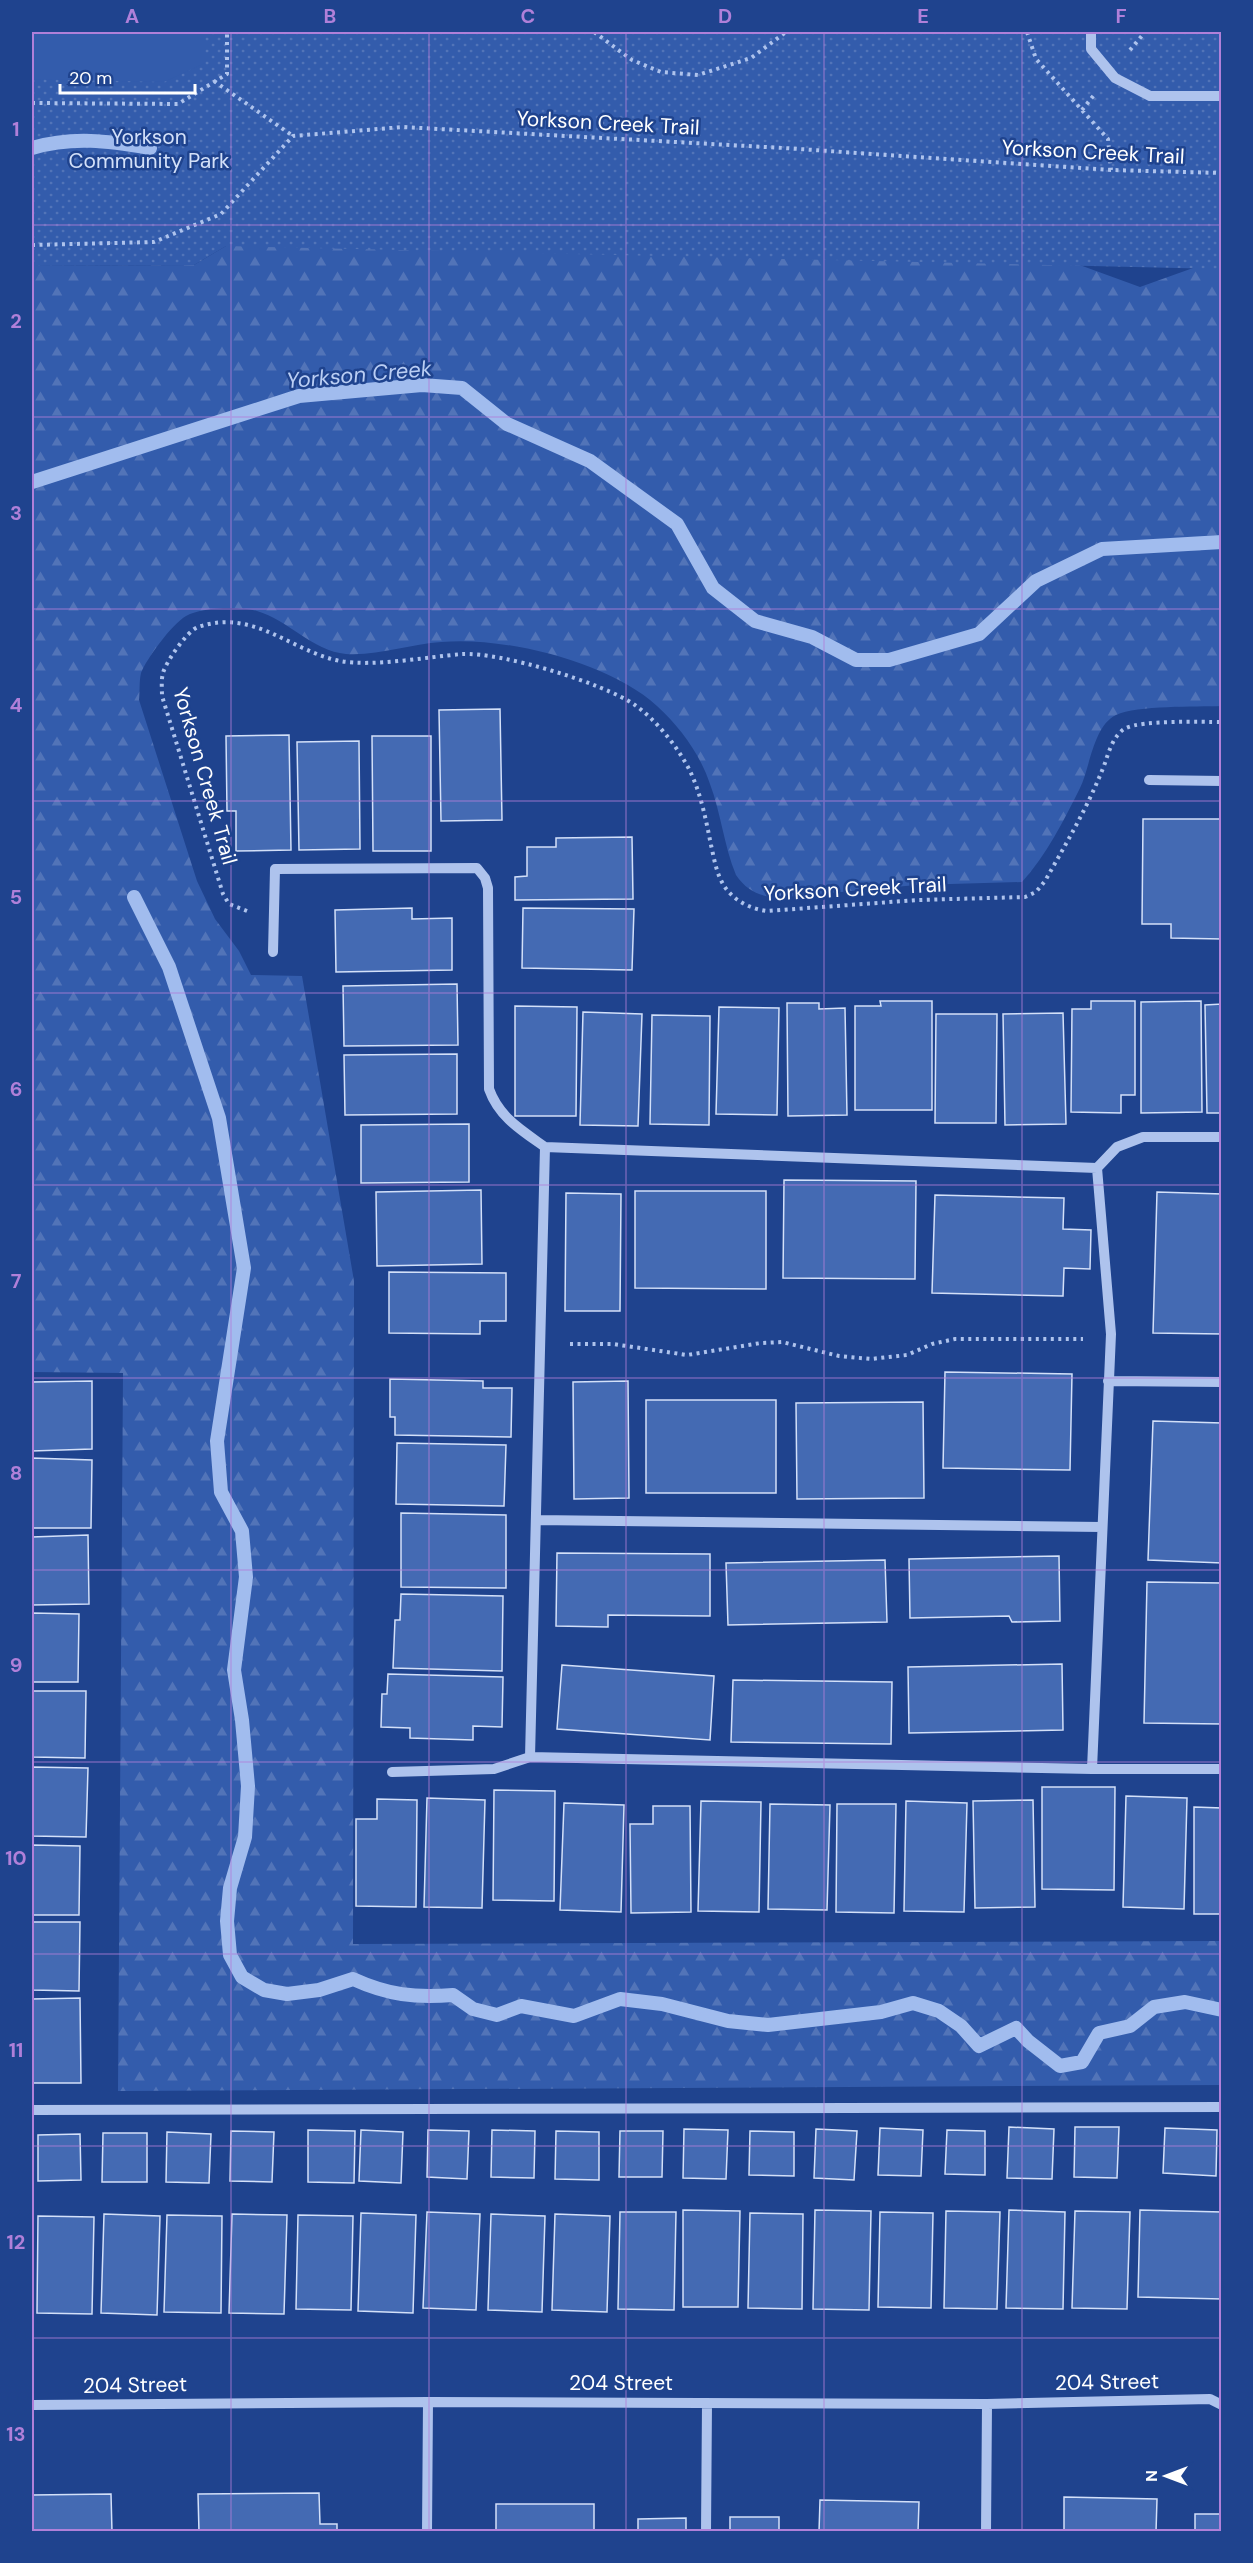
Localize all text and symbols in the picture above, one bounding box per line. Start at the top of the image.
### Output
text: A [125,3,139,29]
text: B [324,3,336,29]
text: C [521,3,535,29]
text: D [718,3,732,29]
text: E [917,3,929,29]
text: F [1115,3,1127,29]
scale bar [60,57,195,95]
text: 20 m [69,66,112,90]
street label: Yorkson Creek Trail [516,104,700,142]
text: 1 [12,116,20,142]
park label: Yorkson Community Park [68,123,230,175]
street label: Yorkson Creek Trail [1001,133,1185,171]
text: 2 [10,308,22,334]
water label: Yorkson Creek [285,354,434,395]
text: 3 [10,500,22,526]
street label: Yorkson Creek Trail [166,684,244,868]
text: 4 [10,692,23,718]
street label: Yorkson Creek Trail [763,870,947,908]
text: 5 [10,884,22,910]
text: 6 [10,1076,22,1102]
text: 7 [11,1268,22,1294]
text: 8 [10,1460,22,1486]
text: 9 [10,1652,22,1678]
text: 10 [5,1845,27,1871]
text: 11 [9,2037,23,2063]
text: 12 [7,2229,25,2255]
street label: 204 Street [1055,2367,1159,2397]
street label: 204 Street [569,2369,673,2397]
street label: 204 Street [83,2370,187,2400]
text: 13 [6,2421,26,2447]
north arrow [1136,2446,1196,2506]
text: N [1141,2470,1162,2482]

